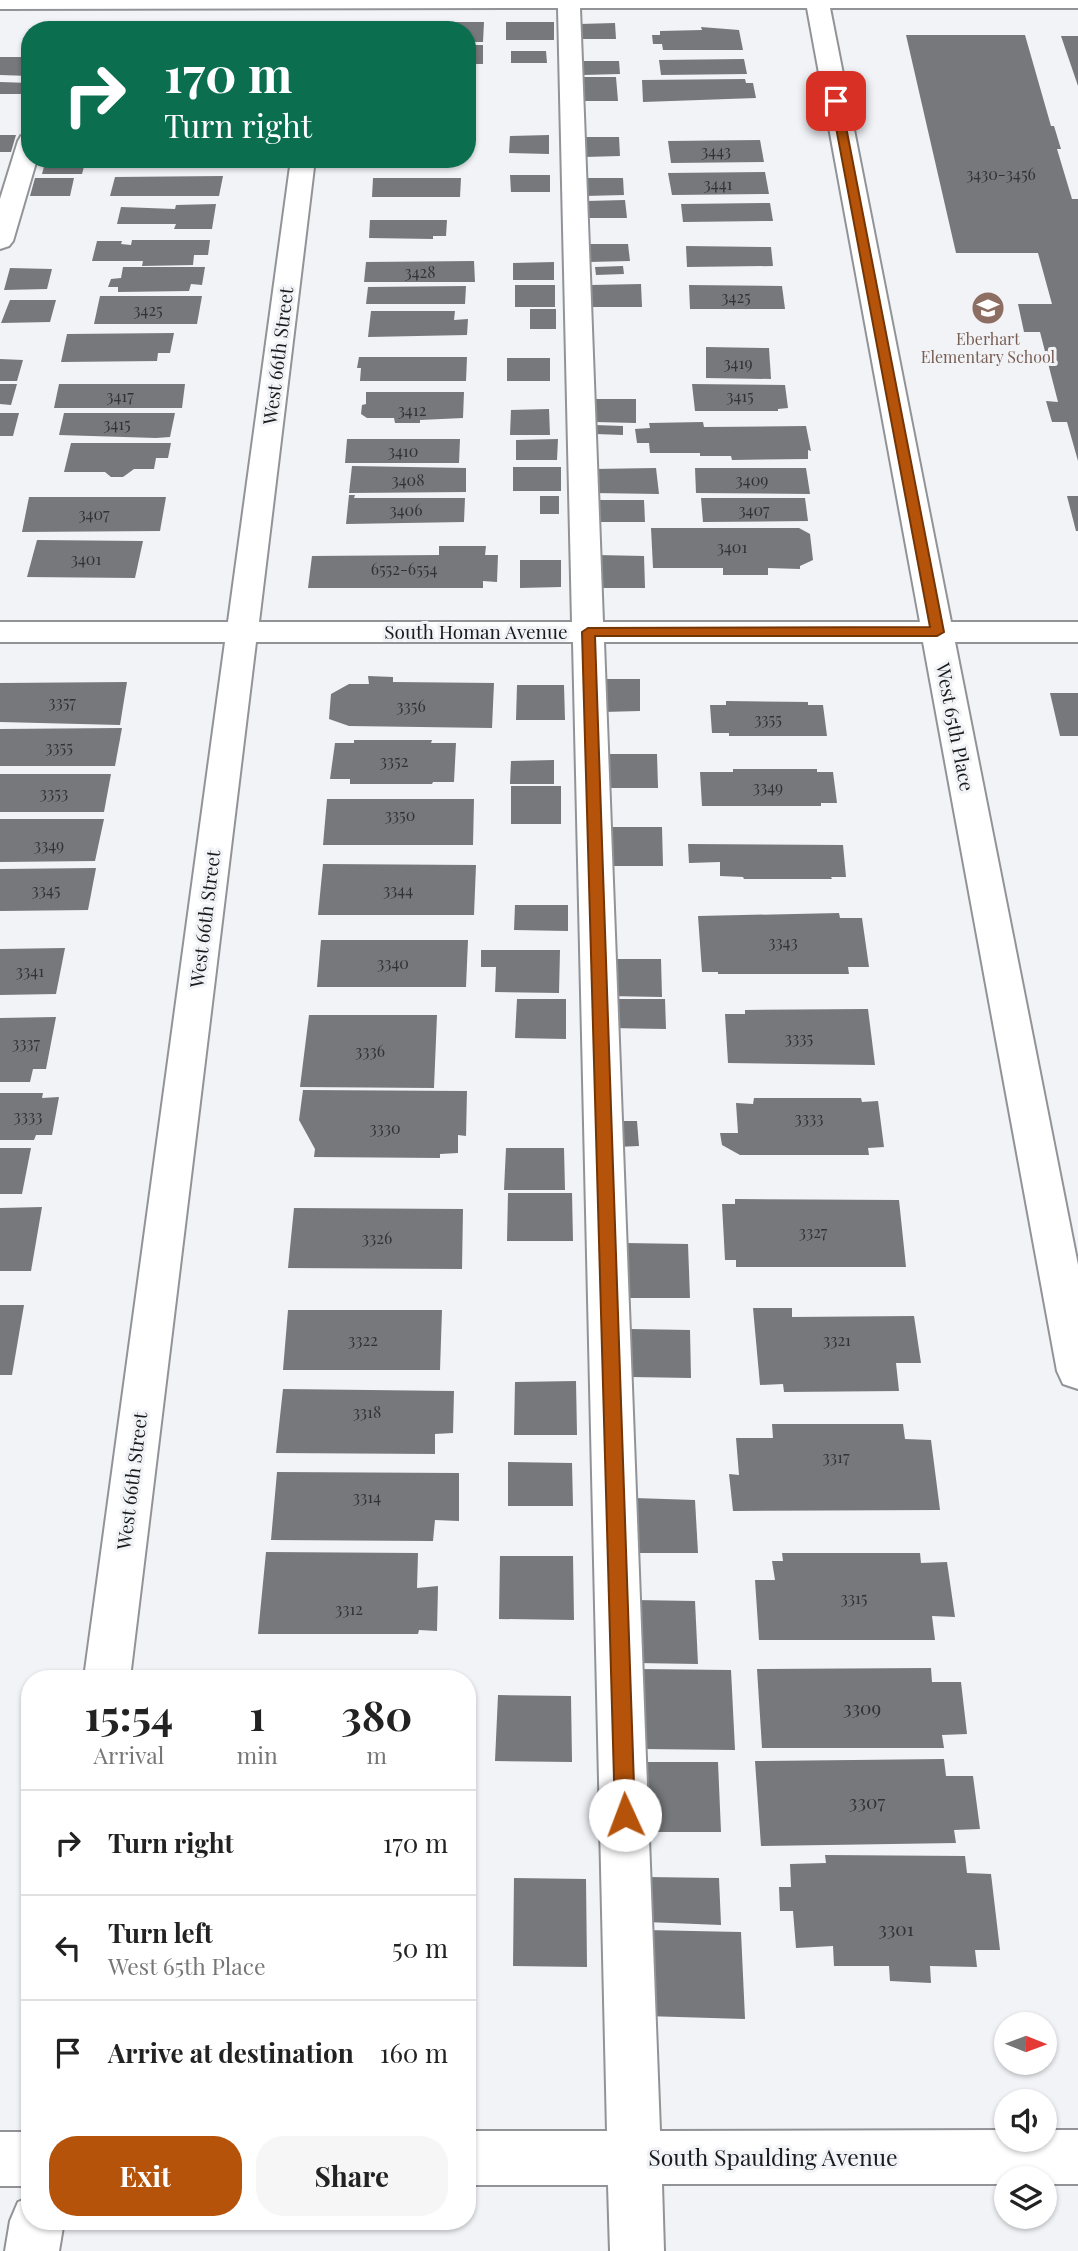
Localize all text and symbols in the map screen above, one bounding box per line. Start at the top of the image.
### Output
text: 170 m [164,40,292,105]
icon: right [49,49,140,140]
pin [806,71,866,131]
icon: arrive [817,82,855,120]
text: Turn right [164,103,312,146]
house number: 3443 [701,140,731,161]
house number: 3430-3456 [966,163,1036,184]
house number: 3441 [704,173,733,194]
house number: 3428 [404,261,436,282]
street label: West 66th Street [256,285,298,427]
house number: 3425 [721,286,751,307]
school or university icon: Eberhart Elementary School [969,289,1007,327]
house number: 3425 [133,299,163,320]
place label: Eberhart Elementary School [921,328,1056,367]
house number: 3419 [723,352,753,373]
house number: 3417 [106,385,134,406]
house number: 3415 [726,385,754,406]
house number: 3412 [398,399,426,420]
house number: 3415 [103,413,131,434]
house number: 3410 [388,440,418,461]
house number: 3408 [391,469,425,490]
house number: 3409 [736,469,768,490]
house number: 3406 [390,499,423,520]
house number: 3407 [738,499,770,520]
house number: 3407 [78,503,110,524]
house number: 3401 [717,536,747,557]
house number: 3401 [71,548,101,569]
house number: 6552-6554 [371,558,437,579]
street label: South Homan Avenue [384,618,568,644]
street label: West 65th Place [931,659,981,793]
house number: 3357 [48,691,76,712]
house number: 3356 [396,695,426,716]
house number: 3355 [754,708,782,729]
house number: 3355 [45,736,73,757]
house number: 3352 [380,750,408,771]
house number: 3349 [753,776,783,797]
house number: 3353 [40,782,68,803]
house number: 3350 [385,804,415,825]
house number: 3349 [34,834,64,855]
street label: West 66th Street [183,848,225,990]
house number: 3345 [32,879,60,900]
house number: 3344 [383,879,413,900]
house number: 3343 [768,931,798,952]
house number: 3340 [377,952,409,973]
house number: 3341 [16,960,44,981]
house number: 3335 [785,1027,813,1048]
house number: 3337 [12,1032,41,1053]
house number: 3336 [355,1040,385,1061]
house number: 3333 [14,1105,42,1126]
house number: 3333 [795,1107,823,1128]
house number: 3330 [369,1117,401,1138]
house number: 3327 [799,1221,828,1242]
house number: 3326 [362,1227,392,1248]
house number: 3322 [348,1329,378,1350]
house number: 3321 [823,1329,851,1350]
house number: 3318 [353,1401,381,1422]
street label: West 66th Street [110,1410,152,1552]
house number: 3317 [823,1446,850,1467]
house number: 3314 [353,1486,381,1507]
house number: 3315 [841,1587,867,1608]
house number: 3312 [335,1598,363,1619]
text: 15:54 [85,1686,173,1742]
text: 1 [249,1686,265,1742]
text: 380 [341,1686,412,1742]
house number: 3309 [843,1694,881,1720]
text: Arrival [93,1739,164,1770]
text: min [237,1739,278,1770]
text: m [367,1739,387,1770]
position arrow [588,1778,662,1852]
house number: 3307 [849,1788,885,1814]
icon: right [49,1824,87,1862]
text: Turn right [108,1825,234,1860]
text: 170 m [383,1825,448,1860]
text: Turn left [108,1915,213,1950]
house number: 3301 [878,1915,914,1941]
icon: left [49,1929,87,1967]
text: 50 m [392,1930,448,1965]
text: West 65th Place [108,1950,266,1981]
north arrow [994,2012,1057,2076]
map controls [994,2012,1057,2229]
icon: arrive [49,2034,87,2072]
text: Arrive at destination [108,2035,354,2070]
text: 160 m [380,2035,448,2070]
button: sound [994,2089,1057,2152]
button: Exit [49,2136,242,2216]
button: Share [256,2136,448,2216]
street label: South Spaulding Avenue [648,2141,898,2172]
button: layers [994,2166,1057,2229]

